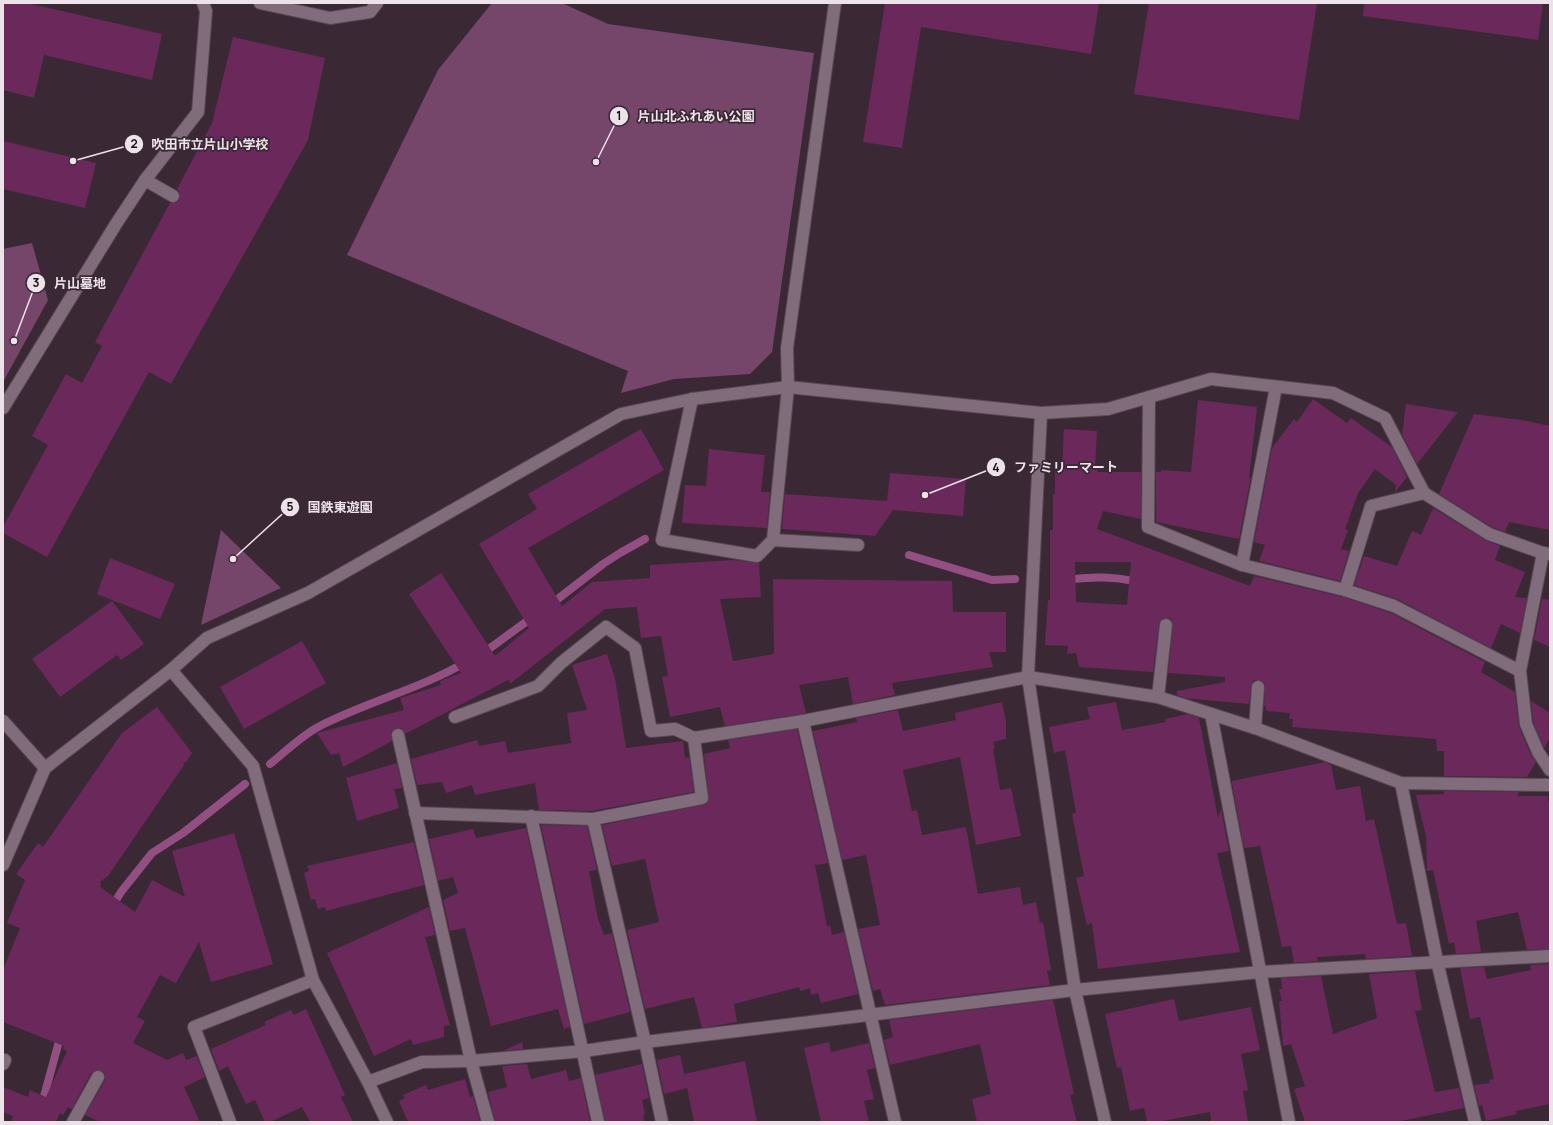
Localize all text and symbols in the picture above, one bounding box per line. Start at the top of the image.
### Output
callout: 片山北ふれあい公園 [609,104,762,129]
text: 1 [616,107,622,124]
text: 片山北ふれあい公園 [637,107,755,125]
callout: 吹田市立片山小学校 [124,131,277,156]
text: 2 [130,135,138,152]
text: 吹田市立片山小学校 [151,135,269,153]
callout: 片山墓地 [26,271,114,296]
text: 3 [33,274,40,291]
text: 片山墓地 [54,274,106,292]
callout: ファミリーマート [986,455,1126,480]
text: ファミリーマート [1014,458,1118,476]
text: 4 [992,459,1000,476]
callout: 国鉄東遊園 [280,495,381,520]
text: 5 [286,498,294,515]
text: 国鉄東遊園 [307,498,373,516]

